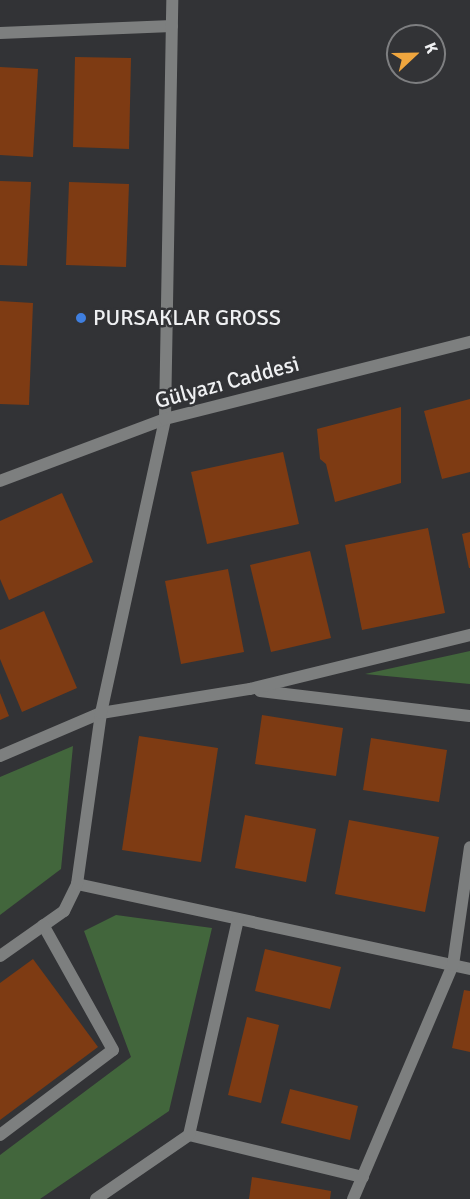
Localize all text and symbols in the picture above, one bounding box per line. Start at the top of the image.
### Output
north arrow [386,24,446,84]
text: K [420,40,442,56]
place label: PURSAKLAR GROSS [93,305,281,331]
marker: PURSAKLAR GROSS [74,311,88,325]
street label: Gülyazı Caddesi [152,350,302,414]

